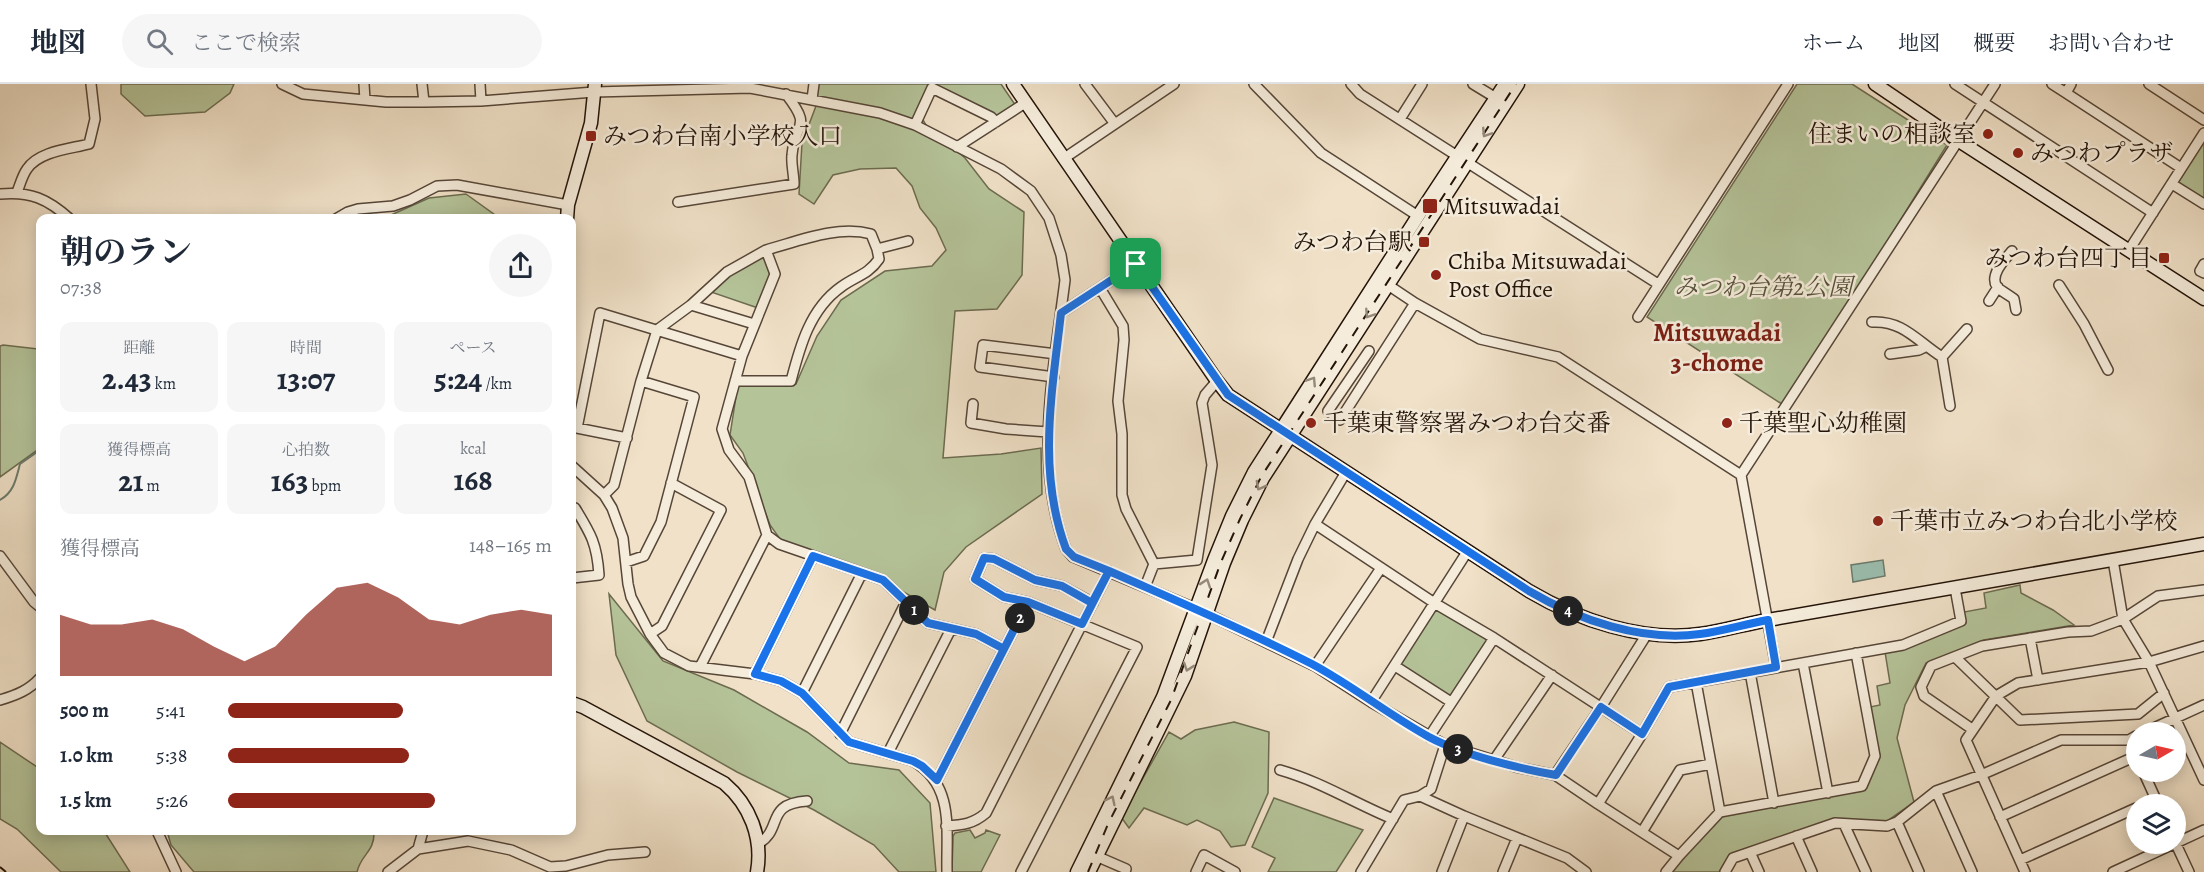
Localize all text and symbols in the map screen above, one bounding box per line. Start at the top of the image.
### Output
search box [122,14,542,68]
text: 地図 [30,24,86,62]
icon: search [143,25,176,58]
text: ここで検索 [191,28,301,58]
text: ホーム [1802,29,1865,57]
text: 地図 [1898,29,1940,57]
text: 概要 [1973,29,2015,57]
text: お問い合わせ [2048,29,2174,57]
place label: 住まいの相談室 [1808,118,1976,150]
place label: みつわ台南小学校入口 [603,120,843,152]
one-way arrow [1482,126,1493,137]
marker: 住まいの相談室 [1981,127,1995,141]
marker: みつわ台南小学校入口 [584,129,598,143]
place label: みつわプラザ [2030,137,2174,169]
marker: みつわプラザ [2011,146,2025,160]
place label: Mitsuwadai [1444,190,1560,222]
marker: Mitsuwadai [1421,197,1439,215]
place label: みつわ台駅 [1292,226,1412,258]
text: 朝のラン [60,229,192,274]
button: share [489,234,552,297]
marker: みつわ台駅 [1417,235,1431,249]
pin [1110,238,1161,289]
place label: みつわ台四丁目 [1984,242,2152,274]
place label: Chiba Mitsuwadai Post Office [1448,245,1627,305]
icon: arrive [1119,247,1152,280]
marker: みつわ台四丁目 [2157,251,2171,265]
marker: Chiba Mitsuwadai Post Office [1429,268,1443,282]
park label: みつわ台第2公園 [1674,271,1856,303]
text: 07:38 [60,274,102,301]
one-way arrow [1365,307,1376,318]
district label: Mitsuwadai 3-chome [1653,315,1781,380]
text: 距離 [123,337,155,359]
text: 時間 [290,337,322,359]
text: ペース [449,337,497,359]
text: 2.43 [102,359,152,399]
text: 13:07 [277,359,335,399]
text: 5:24 [434,359,482,399]
text: km [152,373,176,395]
text: /km [482,373,512,395]
one-way arrow [1305,377,1317,387]
place label: 千葉東警察署みつわ台交番 [1323,407,1611,439]
place label: 千葉聖心幼稚園 [1739,407,1907,439]
marker: 千葉東警察署みつわ台交番 [1304,416,1318,430]
marker: 千葉聖心幼稚園 [1720,416,1734,430]
text: kcal [460,438,486,460]
text: 獲得標高 [107,439,171,461]
text: 心拍数 [282,439,330,461]
text: 168 [453,460,493,500]
text: 21 [118,461,143,501]
text: 163 [271,461,308,501]
text: m [143,475,160,497]
text: bpm [308,475,341,497]
one-way arrow [1255,480,1267,491]
place label: 千葉市立みつわ台北小学校 [1890,505,2178,537]
marker: 千葉市立みつわ台北小学校 [1871,514,1885,528]
text: 148–165 m [469,532,552,559]
text: 獲得標高 [60,535,140,562]
one-way arrow [1198,578,1211,589]
pin: 1 [899,595,929,625]
pin: 4 [1553,596,1583,626]
text: 1 [911,599,917,621]
text: 4 [1564,600,1572,622]
pin: 2 [1005,603,1035,633]
text: 2 [1016,607,1024,629]
one-way arrow [1182,661,1195,672]
text: 500 m [60,697,109,724]
text: 5:41 [156,697,185,724]
north arrow [2126,722,2186,782]
map controls [2126,722,2186,854]
pin: 3 [1443,734,1473,764]
text: 3 [1455,738,1461,760]
text: 1.0 km [60,742,113,769]
text: 5:38 [156,742,187,769]
text: 1.5 km [60,787,112,814]
text: 5:26 [156,787,188,814]
button: layers [2126,794,2186,854]
one-way arrow [1104,795,1116,806]

